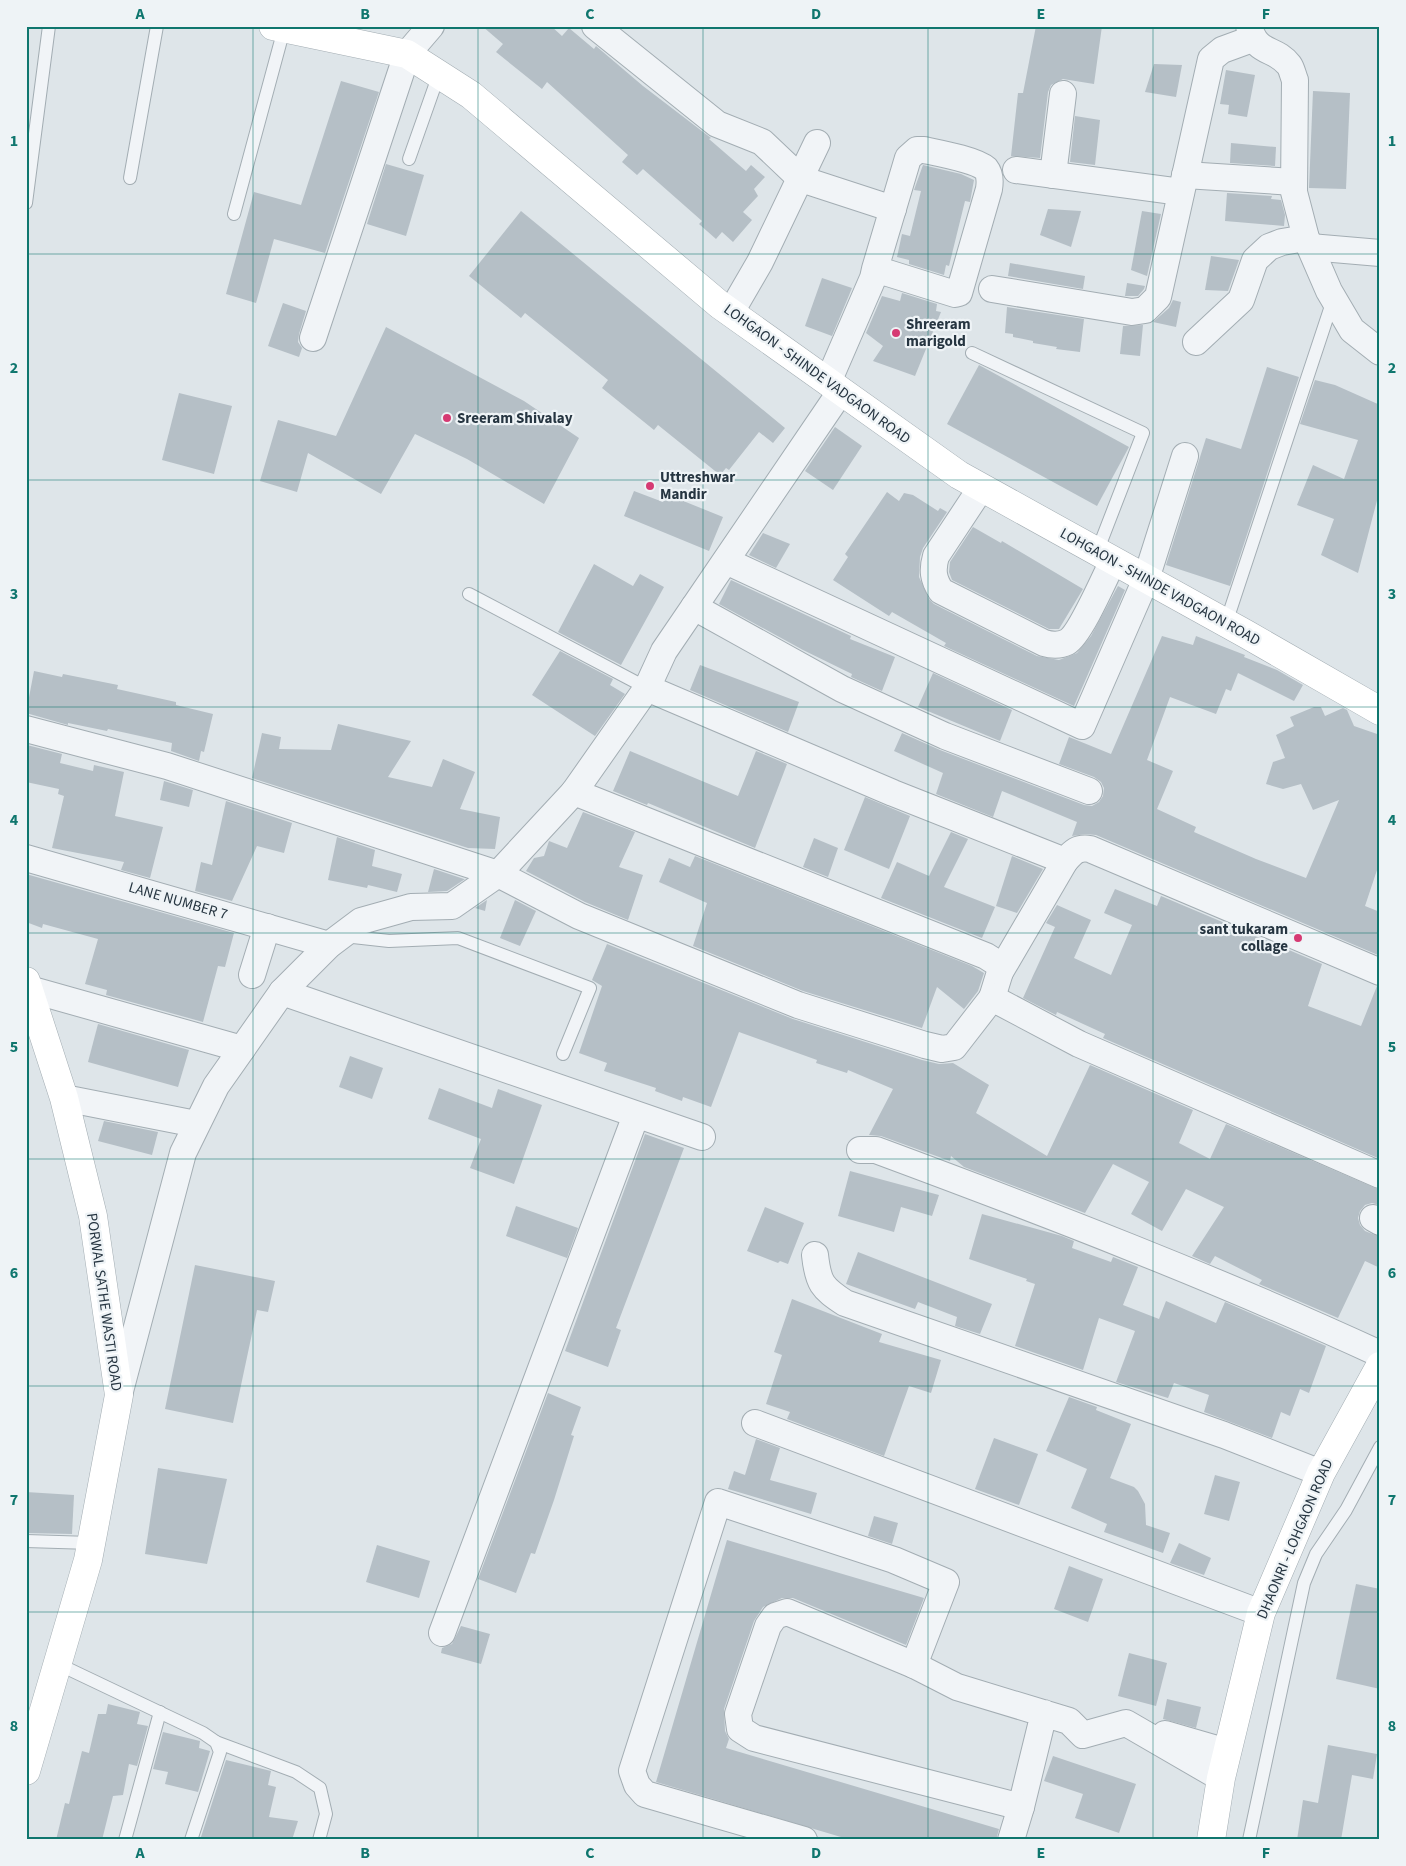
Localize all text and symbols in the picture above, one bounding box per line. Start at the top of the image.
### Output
text: A [134,3,145,25]
text: B [360,3,370,25]
text: C [585,3,595,25]
text: D [811,3,821,25]
text: E [1037,3,1045,25]
text: F [1262,3,1270,25]
text: 1 [10,130,18,152]
text: 1 [1388,130,1396,152]
street label: LOHGAON - SHINDE VADGAON ROAD [719,299,915,449]
place label: Shreeram marigold [906,314,971,352]
marker: Shreeram marigold [890,327,902,339]
text: 2 [10,357,18,379]
text: 2 [1388,357,1396,379]
place label: Sreeram Shivalay [457,408,573,429]
marker: Sreeram Shivalay [441,412,453,424]
place label: Uttreshwar Mandir [660,467,735,505]
marker: Uttreshwar Mandir [644,480,656,492]
street label: LOHGAON - SHINDE VADGAON ROAD [1056,523,1264,651]
text: 3 [10,583,18,605]
text: 3 [1388,583,1396,605]
text: 4 [10,809,19,831]
text: 4 [1388,809,1397,831]
street label: LANE NUMBER 7 [126,877,230,925]
place label: sant tukaram collage [1200,919,1288,957]
marker: sant tukaram collage [1292,932,1304,944]
text: 5 [10,1036,18,1058]
text: 5 [1388,1036,1396,1058]
street label: PORWAL SATHE WASTI ROAD [81,1212,127,1392]
text: 6 [10,1262,18,1284]
text: 6 [1388,1262,1396,1284]
street label: DHAONRI - LOHGAON ROAD [1252,1456,1338,1622]
text: 7 [10,1489,18,1511]
text: 7 [1388,1489,1396,1511]
text: 8 [10,1715,18,1737]
text: 8 [1388,1715,1396,1737]
text: A [134,1842,145,1864]
text: B [360,1842,370,1864]
text: C [585,1842,595,1864]
text: D [811,1842,821,1864]
text: E [1037,1842,1045,1864]
text: F [1262,1842,1270,1864]

